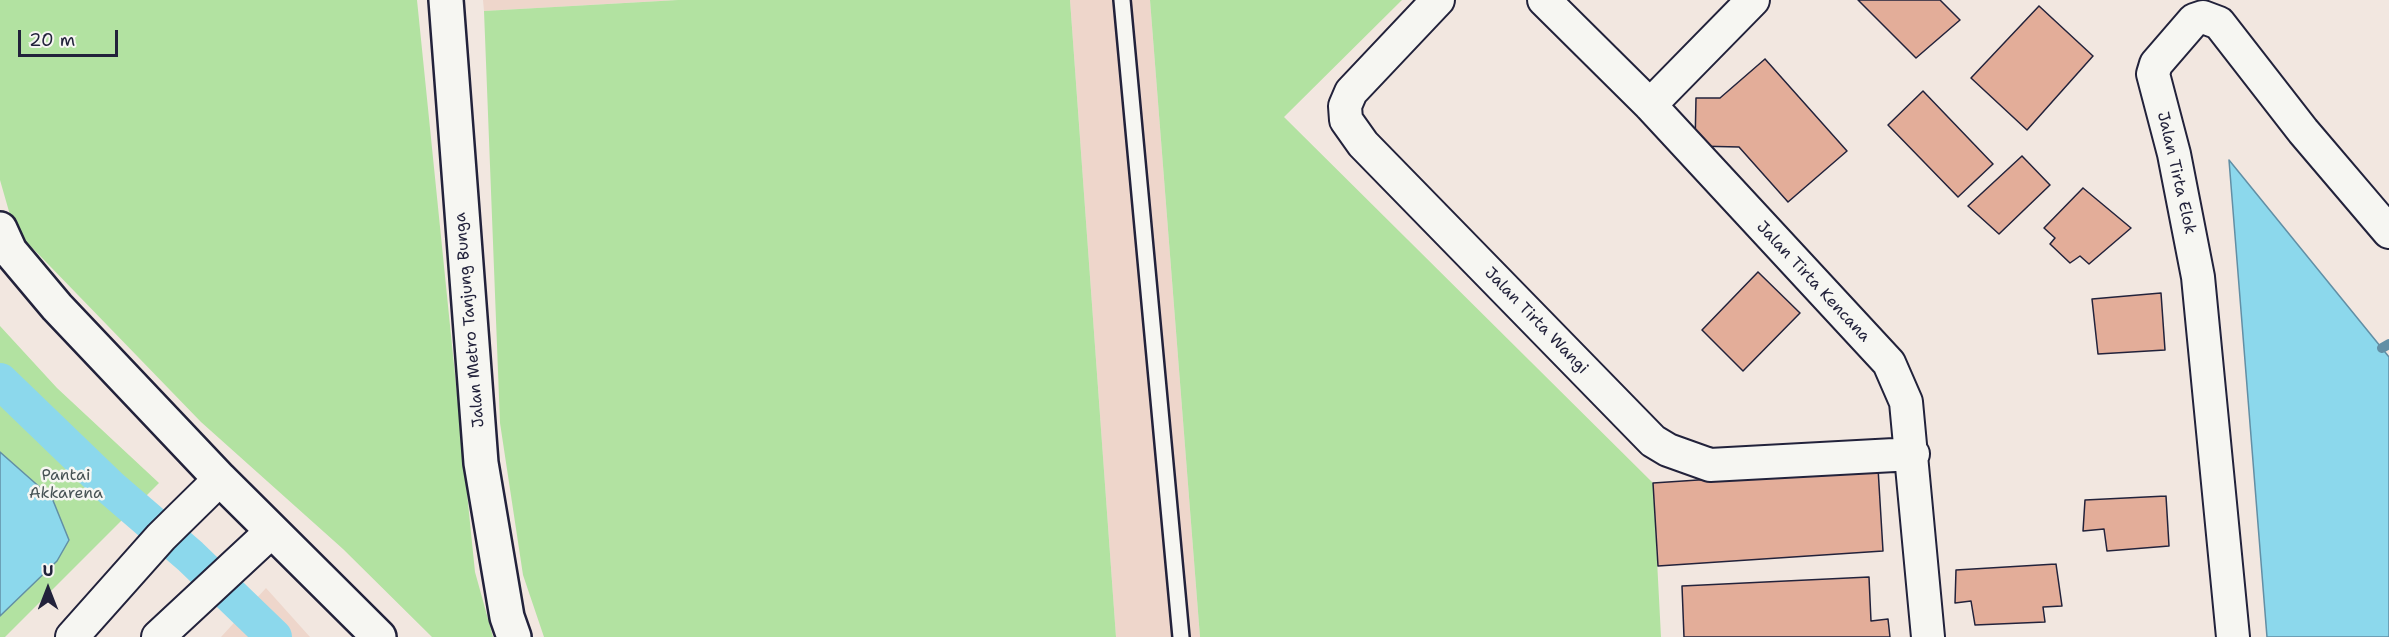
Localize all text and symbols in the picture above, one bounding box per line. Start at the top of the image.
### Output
scale bar [21,18,122,56]
text: 20 m [29,28,75,52]
street label: Jalan Tirta Elok [2153,110,2199,236]
street label: Jalan Metro Tanjung Bunga [451,212,489,428]
street label: Jalan Tirta Kencana [1752,218,1874,346]
street label: Jalan Tirta Wangi [1480,264,1592,378]
park label: Pantai Akkarena [29,466,103,504]
north arrow [18,559,78,619]
text: U [43,560,53,581]

